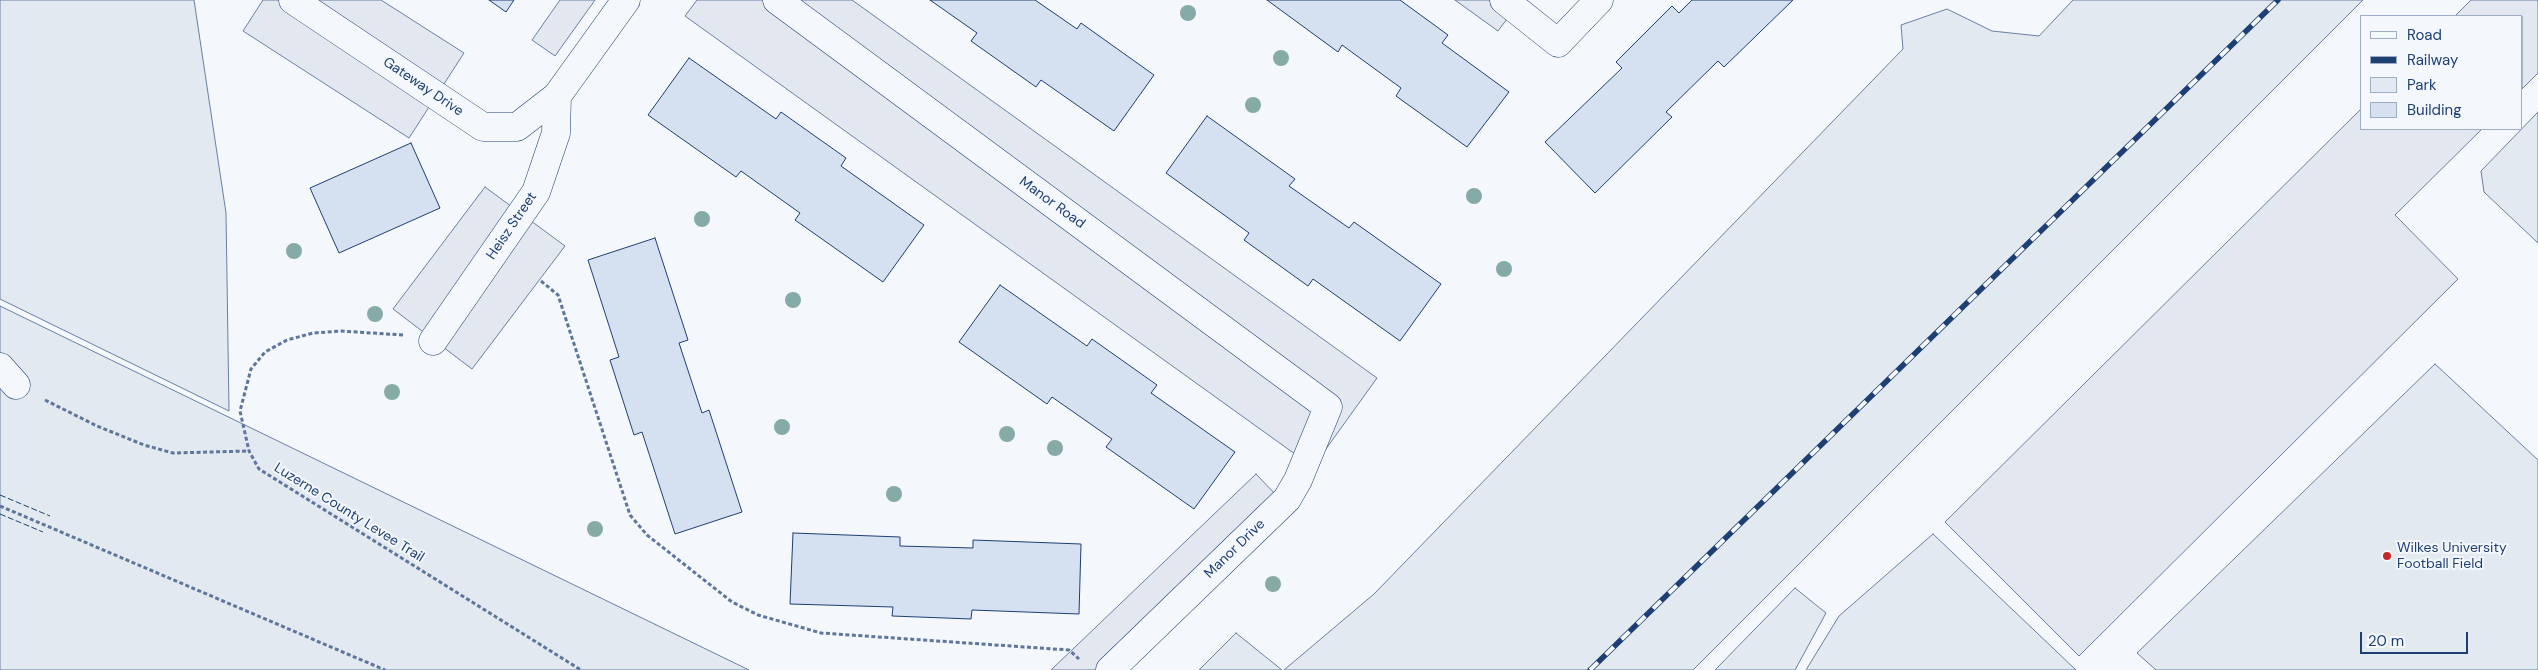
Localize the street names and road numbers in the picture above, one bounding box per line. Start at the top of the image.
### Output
street label: Gateway Drive [380,54,466,120]
street label: Manor Road [1016,174,1088,232]
street label: Heisz Street [483,189,541,263]
street label: Luzerne County Levee Trail [271,460,427,566]
street label: Manor Drive [1201,516,1269,582]

